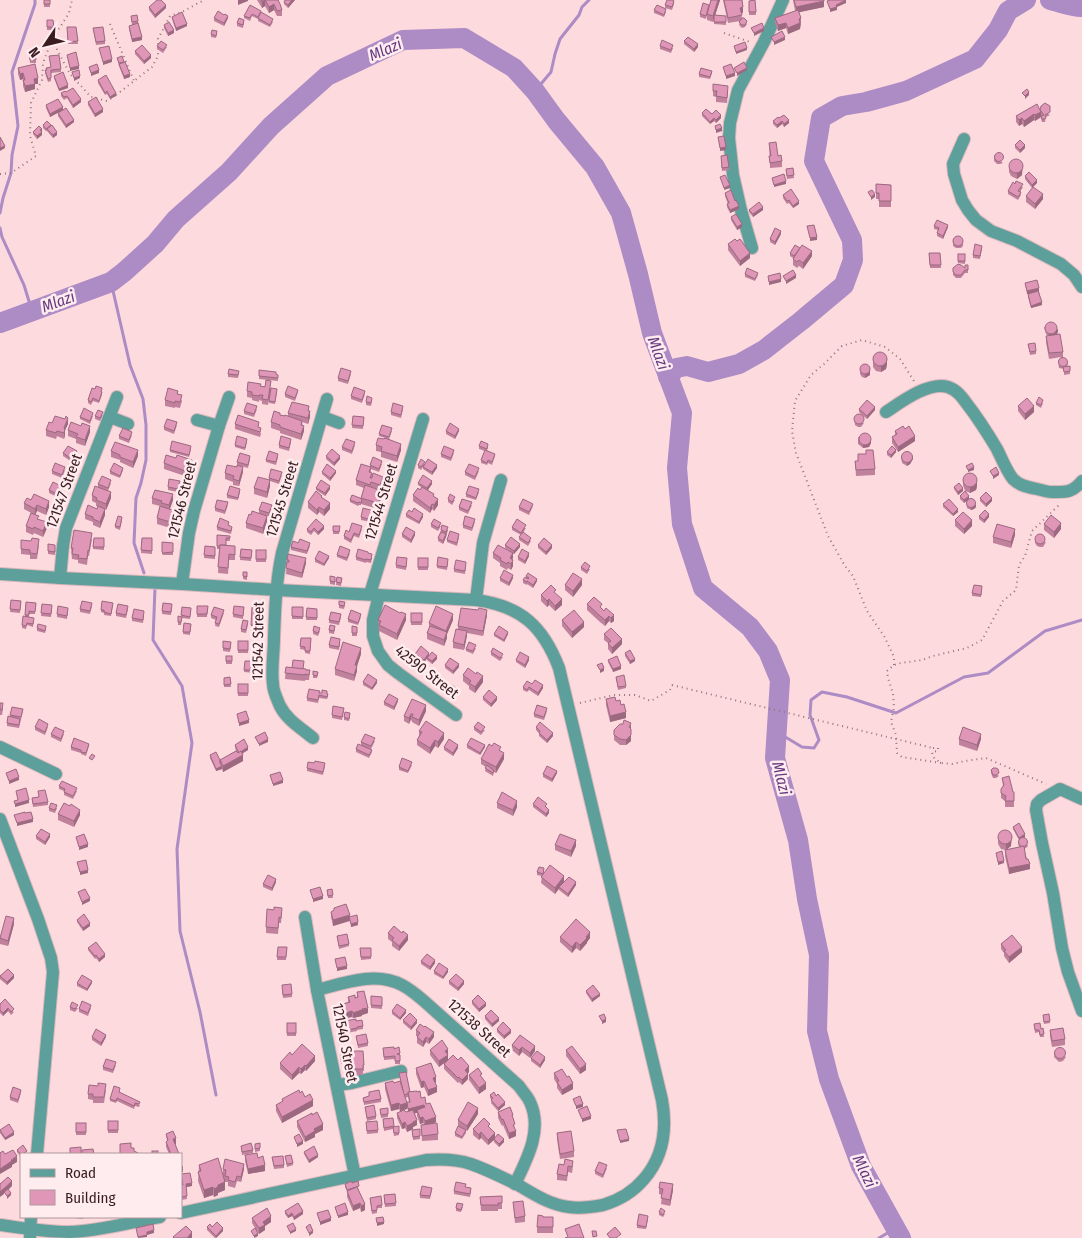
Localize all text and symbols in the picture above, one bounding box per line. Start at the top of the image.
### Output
north arrow [20,20,70,70]
water label: Mlazi [366,34,405,65]
text: N [25,44,44,60]
water label: Mlazi [39,287,77,316]
water label: Mlazi [644,334,673,372]
street label: 121547 Street [42,451,86,531]
street label: 121545 Street [262,458,302,540]
street label: 121546 Street [164,459,200,541]
street label: 121544 Street [361,461,401,543]
street label: 121542 Street [248,601,268,681]
street label: 42590 Street [392,642,463,703]
water label: Mlazi [768,759,795,797]
street label: 121538 Street [443,995,515,1061]
street label: 121540 Street [328,1002,362,1084]
water label: Mlazi [849,1152,881,1191]
legend [20,1153,182,1218]
text: Road [65,1164,96,1182]
text: Building [65,1189,116,1207]

